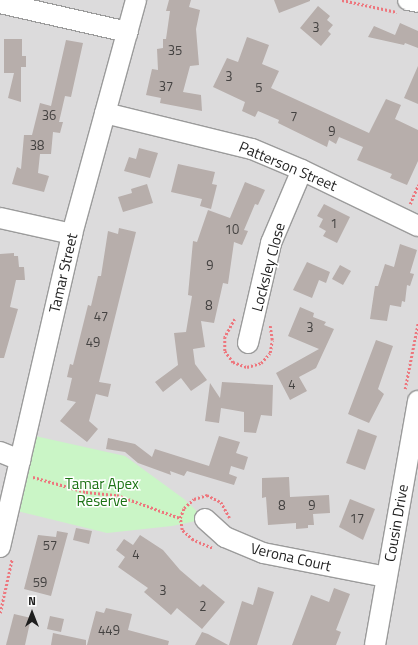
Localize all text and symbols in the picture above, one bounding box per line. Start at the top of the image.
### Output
house number: 3 [312,19,320,35]
house number: 35 [168,42,182,58]
house number: 3 [225,68,233,84]
house number: 37 [159,78,173,94]
house number: 5 [255,79,263,95]
house number: 36 [42,107,56,123]
house number: 7 [290,108,298,124]
house number: 9 [328,123,336,139]
house number: 38 [30,137,44,153]
street label: Patterson Street [236,137,340,195]
house number: 1 [330,215,338,231]
house number: 10 [225,221,239,237]
street label: Locksley Close [247,221,289,313]
street label: Tamar Street [45,231,81,315]
house number: 9 [206,257,214,273]
house number: 8 [205,297,213,313]
house number: 47 [94,308,108,324]
house number: 3 [306,319,314,335]
house number: 49 [86,334,100,350]
house number: 4 [288,376,296,392]
park label: Tamar Apex Reserve [65,474,139,509]
street label: Cousin Drive [380,483,412,563]
house number: 8 [278,497,286,513]
house number: 9 [308,497,316,513]
house number: 17 [350,510,364,526]
house number: 57 [43,537,57,553]
street label: Verona Court [249,539,333,575]
house number: 4 [132,546,140,562]
house number: 59 [33,574,47,590]
house number: 3 [159,582,167,598]
north arrow [12,593,52,633]
text: N [28,593,36,609]
house number: 2 [199,598,207,614]
house number: 449 [98,622,120,638]

